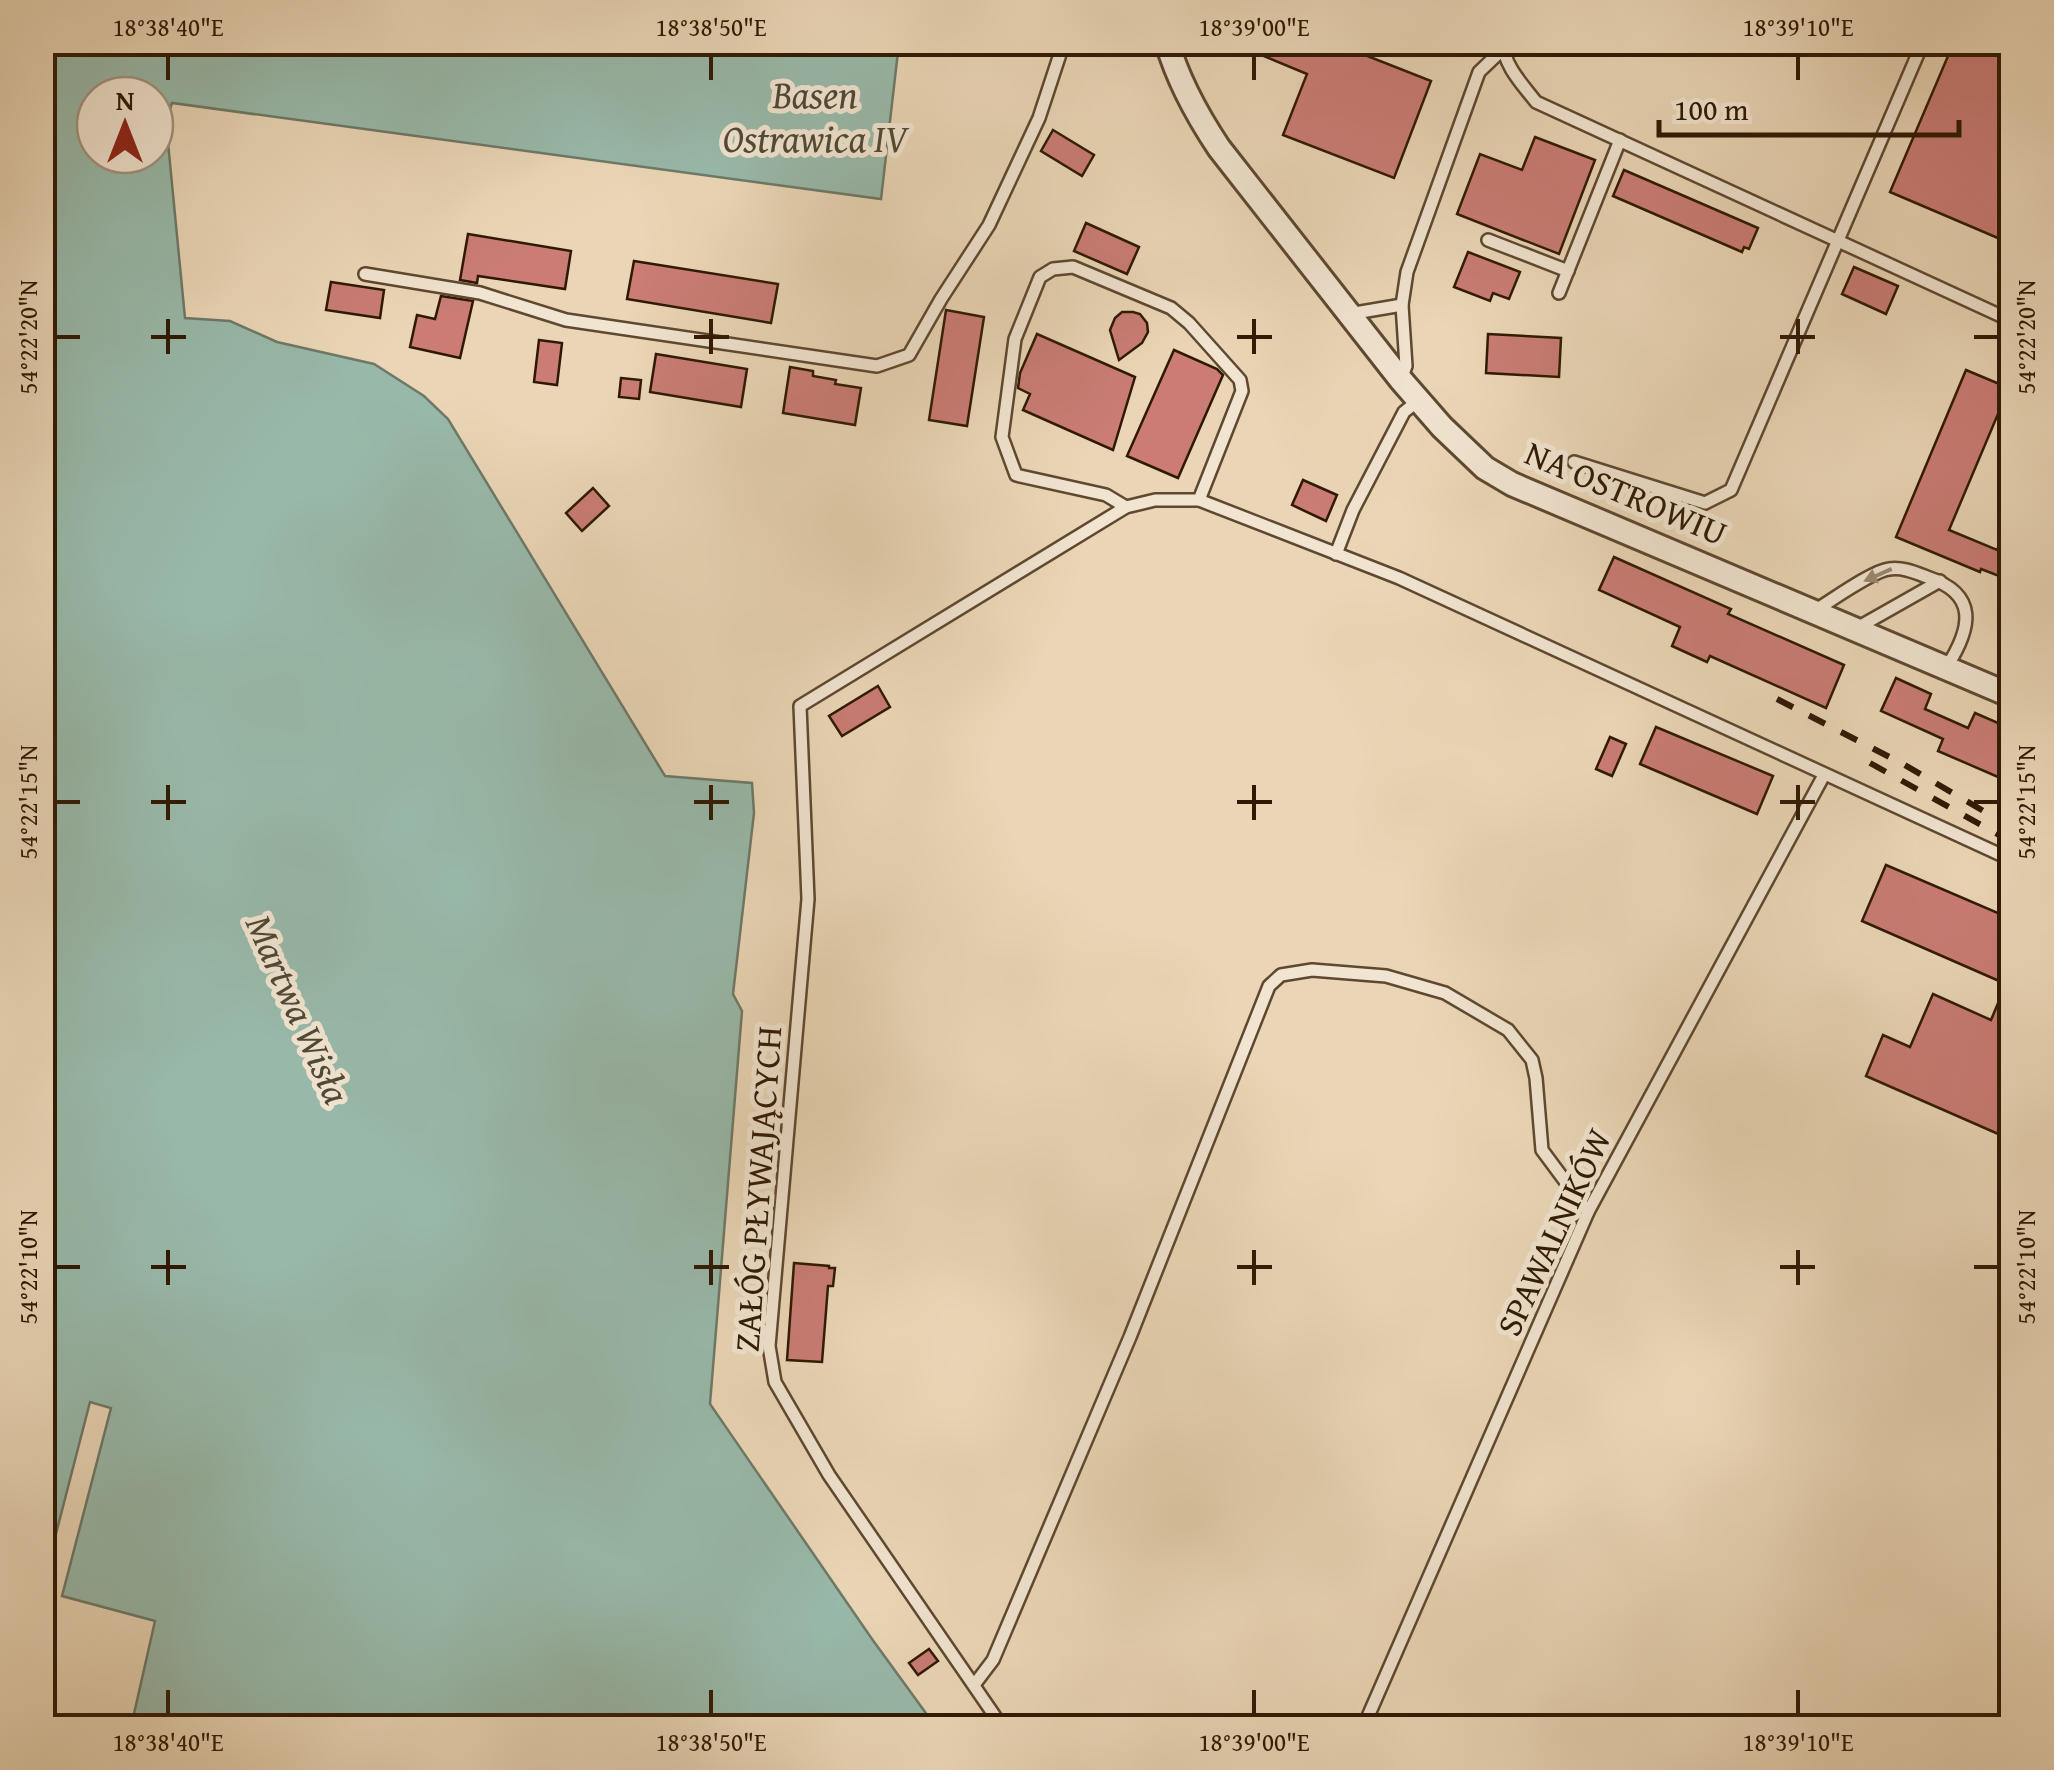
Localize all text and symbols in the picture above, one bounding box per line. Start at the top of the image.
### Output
text: 18°38'40"E [112,9,224,45]
text: 18°38'50"E [655,9,767,45]
text: 18°39'00"E [1198,9,1310,45]
text: 18°39'10"E [1742,9,1854,45]
water label: Basen Ostrawica IV [722,66,910,166]
north arrow [75,75,175,175]
scale bar [1659,75,1959,137]
text: N [116,79,135,120]
text: 100 m [1674,87,1749,131]
text: 54°22'20"N [10,280,46,394]
text: 54°22'20"N [2008,280,2044,394]
street label: NA OSTROWIU [1517,427,1735,558]
one-way arrow [1863,568,1893,584]
text: 54°22'15"N [10,745,46,859]
text: 54°22'15"N [2008,745,2044,859]
water label: Martwa Wisła [232,905,366,1113]
street label: ZAŁÓG PŁYWAJĄCYCH [721,1025,794,1353]
street label: SPAWALNIKÓW [1483,1119,1624,1344]
text: 54°22'10"N [10,1210,46,1324]
text: 54°22'10"N [2008,1210,2044,1324]
text: 18°38'40"E [112,1724,224,1760]
text: 18°38'50"E [655,1724,767,1760]
text: 18°39'00"E [1198,1724,1310,1760]
text: 18°39'10"E [1742,1724,1854,1760]

